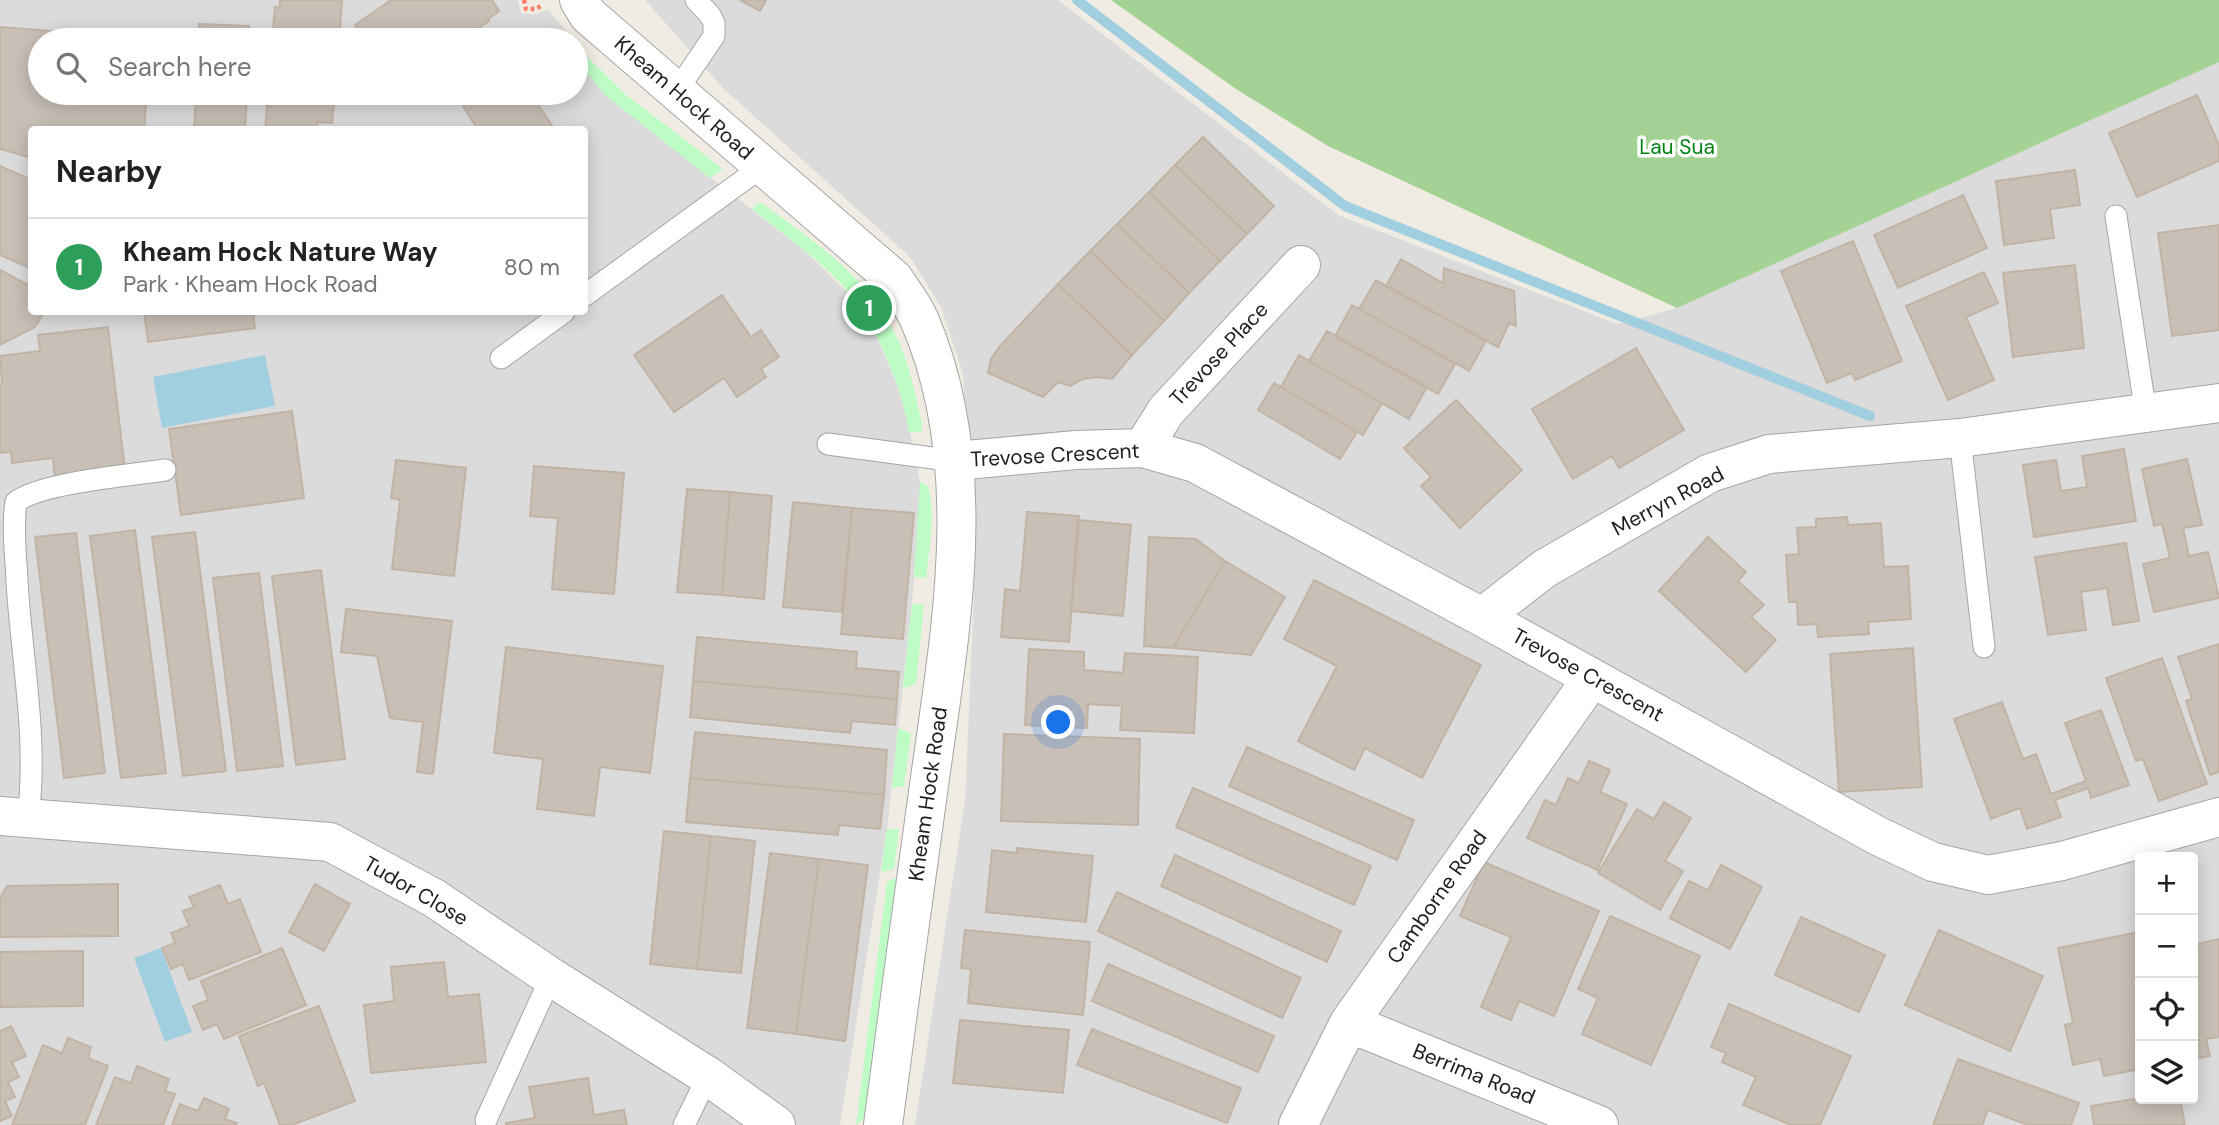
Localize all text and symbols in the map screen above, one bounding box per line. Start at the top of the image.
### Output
search box [28,28,588,105]
street label: Kheam Hock Road [608,30,760,166]
icon: search [52,48,90,86]
text: Search here [108,50,251,84]
park label: Lau Sua [1639,133,1715,161]
text: Nearby [56,152,162,191]
text: Kheam Hock Nature Way [123,235,438,269]
text: 1 [75,252,83,282]
text: 80 m [504,252,560,282]
text: Park · Kheam Hock Road [123,269,378,299]
pin: 1 [846,282,892,334]
street label: Trevose Place [1163,296,1275,412]
street label: Trevose Crescent [970,437,1140,473]
street label: Merryn Road [1607,460,1729,542]
street label: Trevose Crescent [1507,622,1669,728]
street label: Kheam Hock Road [902,705,954,883]
your location [1041,705,1075,739]
street label: Camborne Road [1380,825,1494,969]
street label: Tudor Close [359,850,473,932]
map controls [2135,852,2198,1104]
button: + [2135,852,2198,915]
button: − [2135,915,2198,978]
button: locate [2135,978,2198,1041]
street label: Berrima Road [1409,1037,1539,1111]
button: layers [2135,1041,2198,1104]

